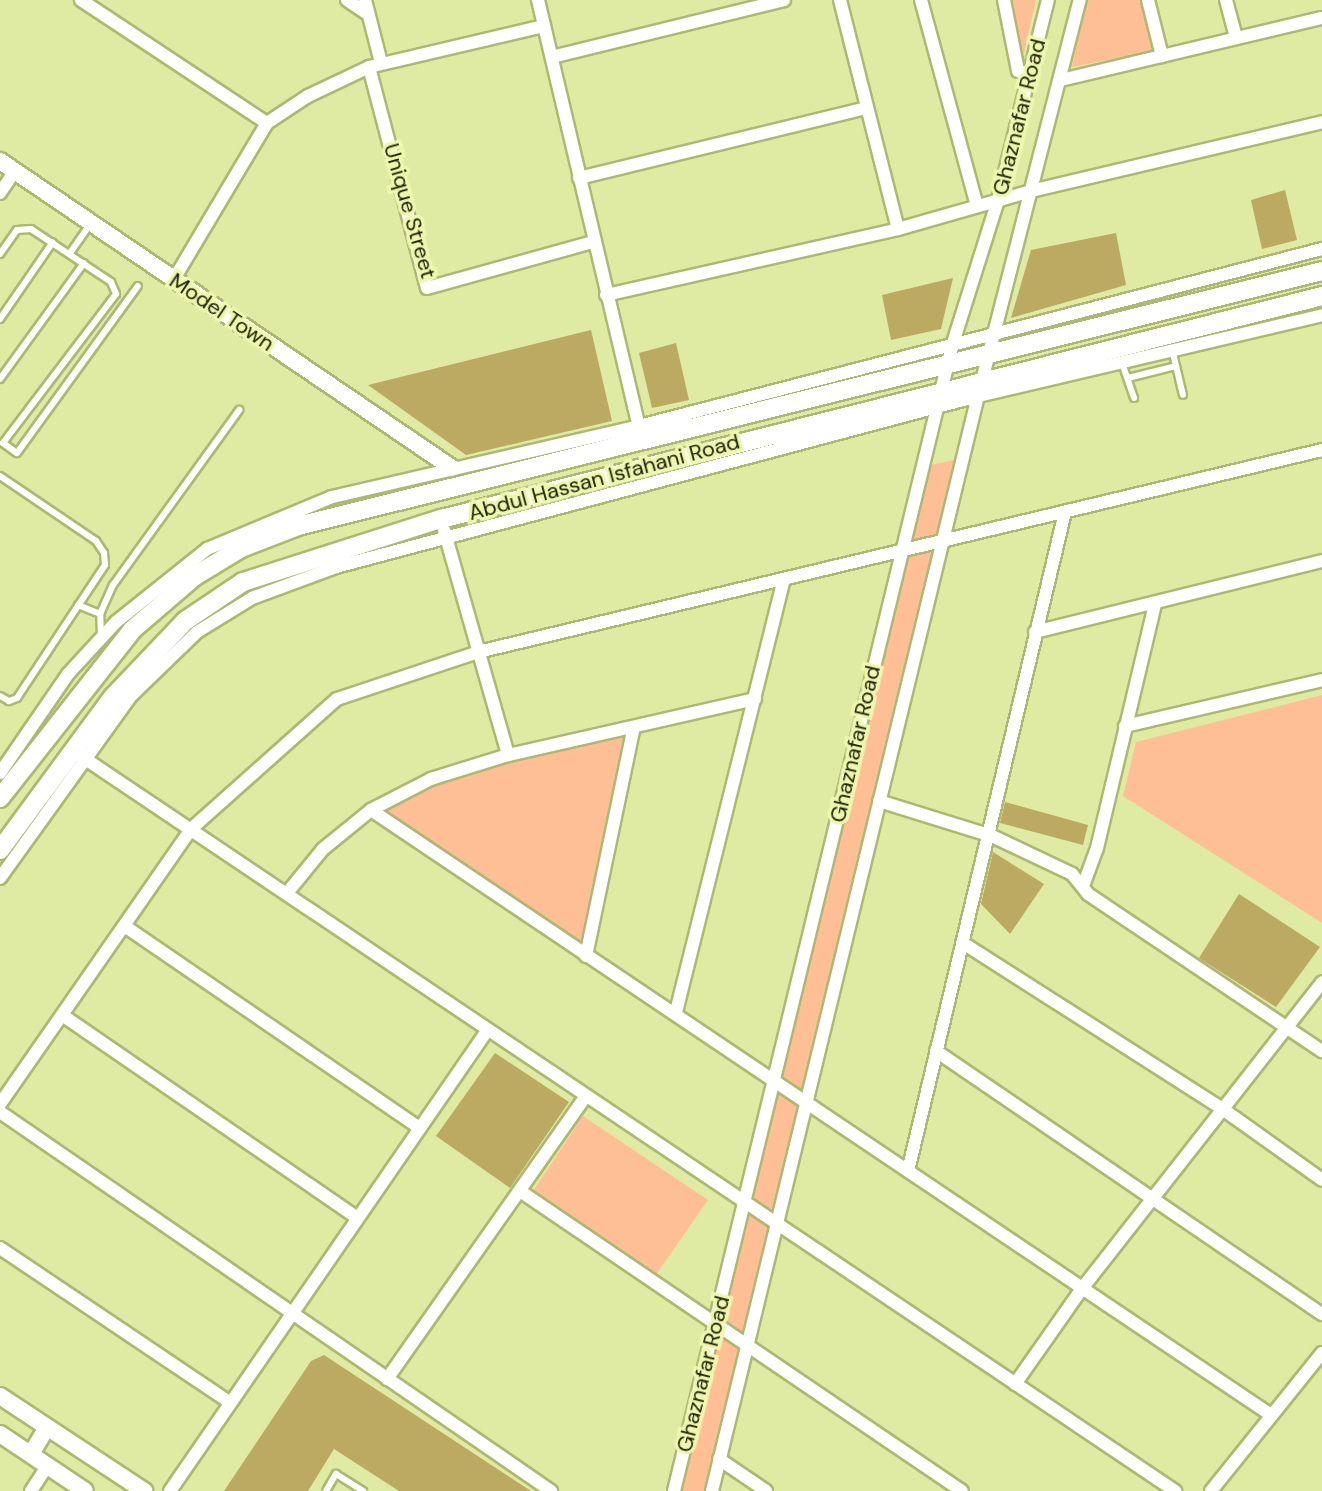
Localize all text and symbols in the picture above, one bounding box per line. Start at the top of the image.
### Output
street label: Ghaznafar Road [987,36,1051,198]
street label: Unique Street [378,140,442,282]
street label: Model Town [164,267,280,357]
street label: Abdul Hassan Isfahani Road [465,428,743,526]
street label: Ghaznafar Road [824,663,886,825]
street label: Ghaznafar Road [671,1293,735,1455]

